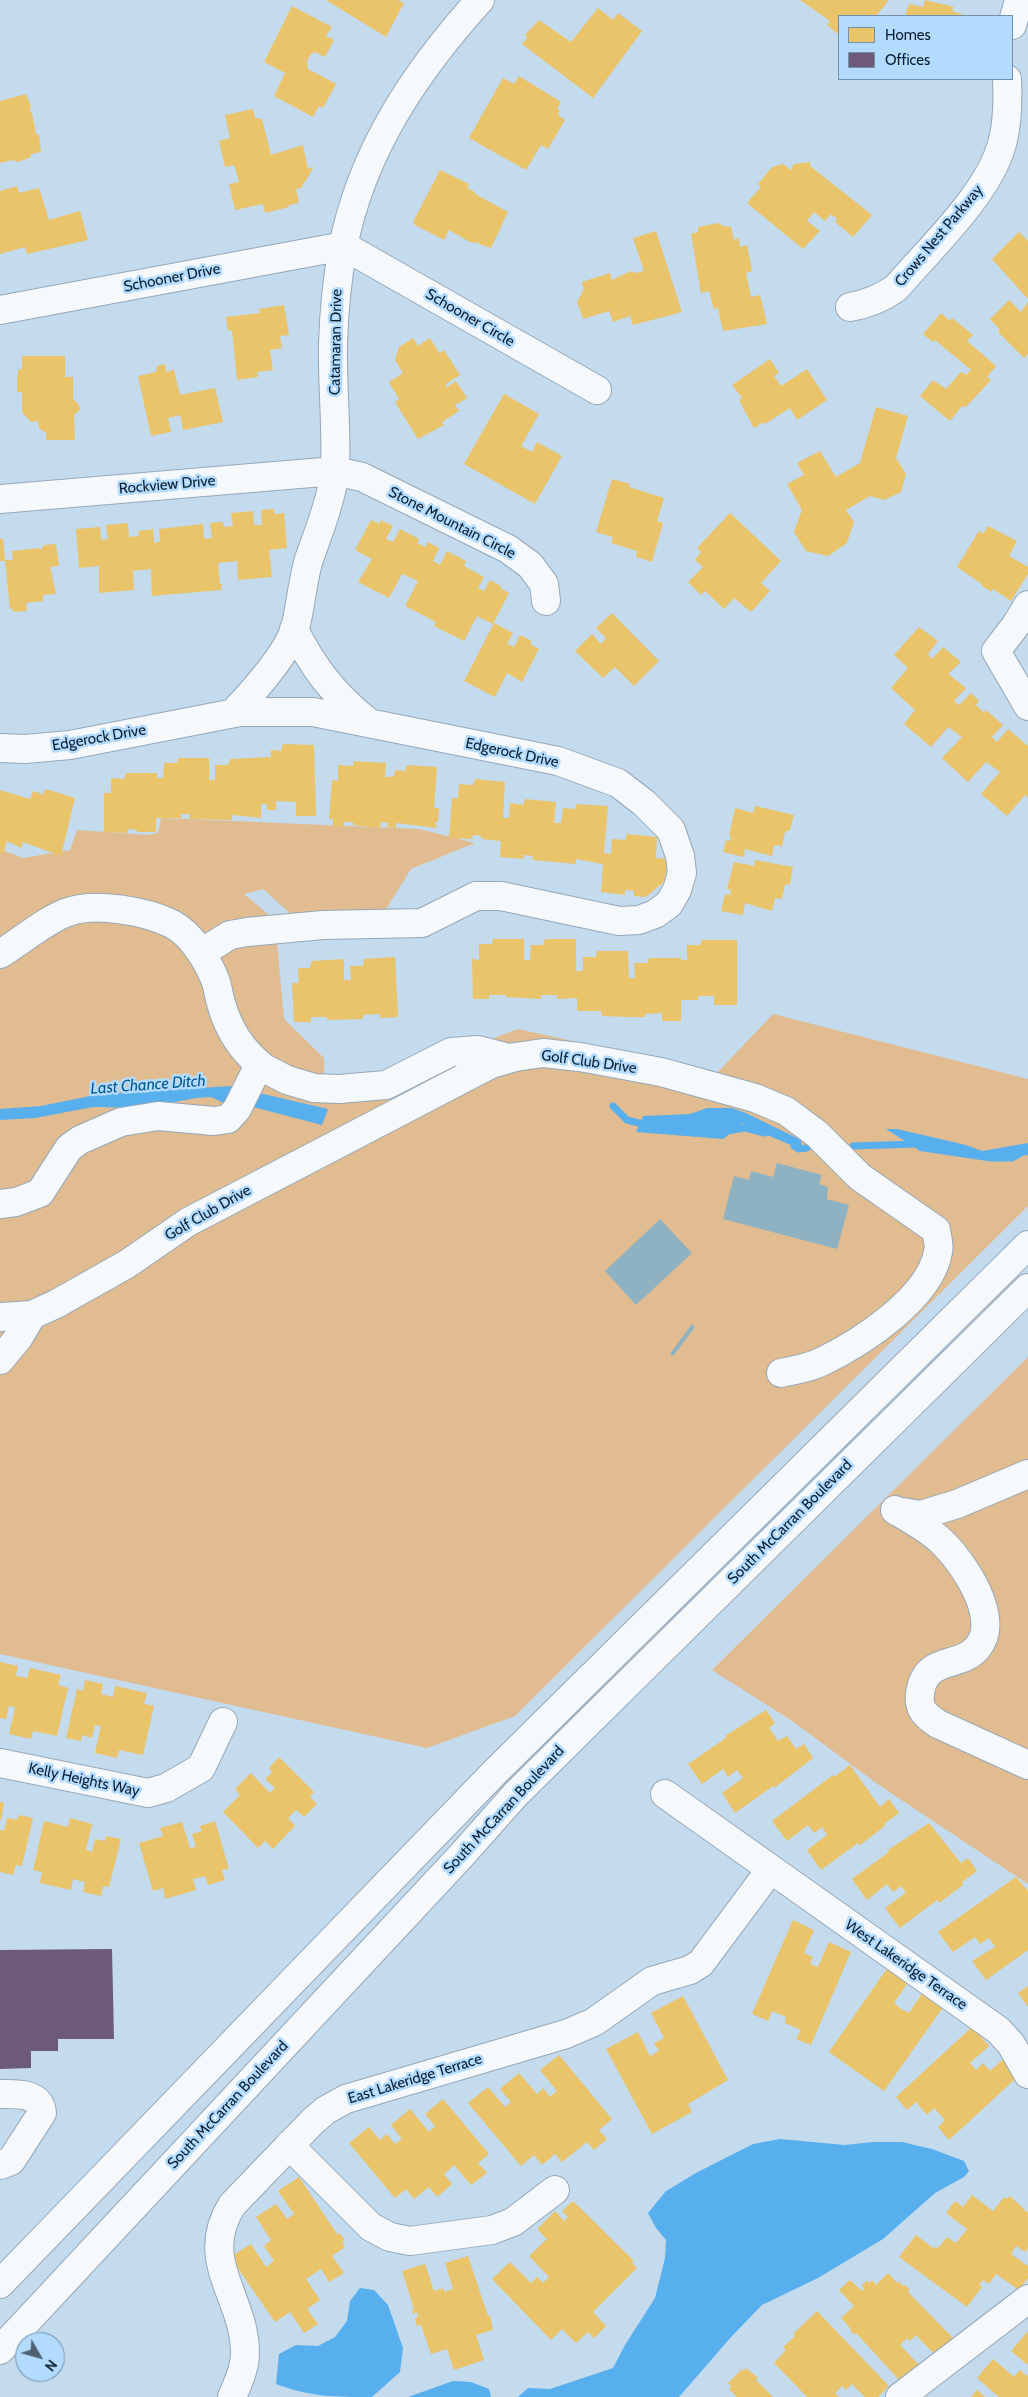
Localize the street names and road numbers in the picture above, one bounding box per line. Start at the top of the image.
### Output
street label: Crows Nest Parkway [891,181,987,291]
street label: Schooner Drive [122,260,222,296]
street label: Schooner Circle [422,285,518,351]
street label: Catamaran Drive [326,289,346,395]
street label: Rockview Drive [118,472,216,498]
street label: Stone Mountain Circle [385,483,519,563]
street label: Edgerock Drive [51,721,147,755]
street label: Edgerock Drive [464,734,560,772]
street label: Golf Club Drive [540,1046,638,1078]
street label: Golf Club Drive [162,1181,254,1245]
street label: South McCarran Boulevard [724,1456,856,1588]
street label: South McCarran Boulevard [440,1742,568,1878]
street label: Kelly Heights Way [27,1759,141,1801]
street label: West Lakeridge Terrace [841,1916,971,2014]
street label: South McCarran Boulevard [164,2037,292,2173]
street label: East Lakeridge Terrace [346,2050,484,2108]

